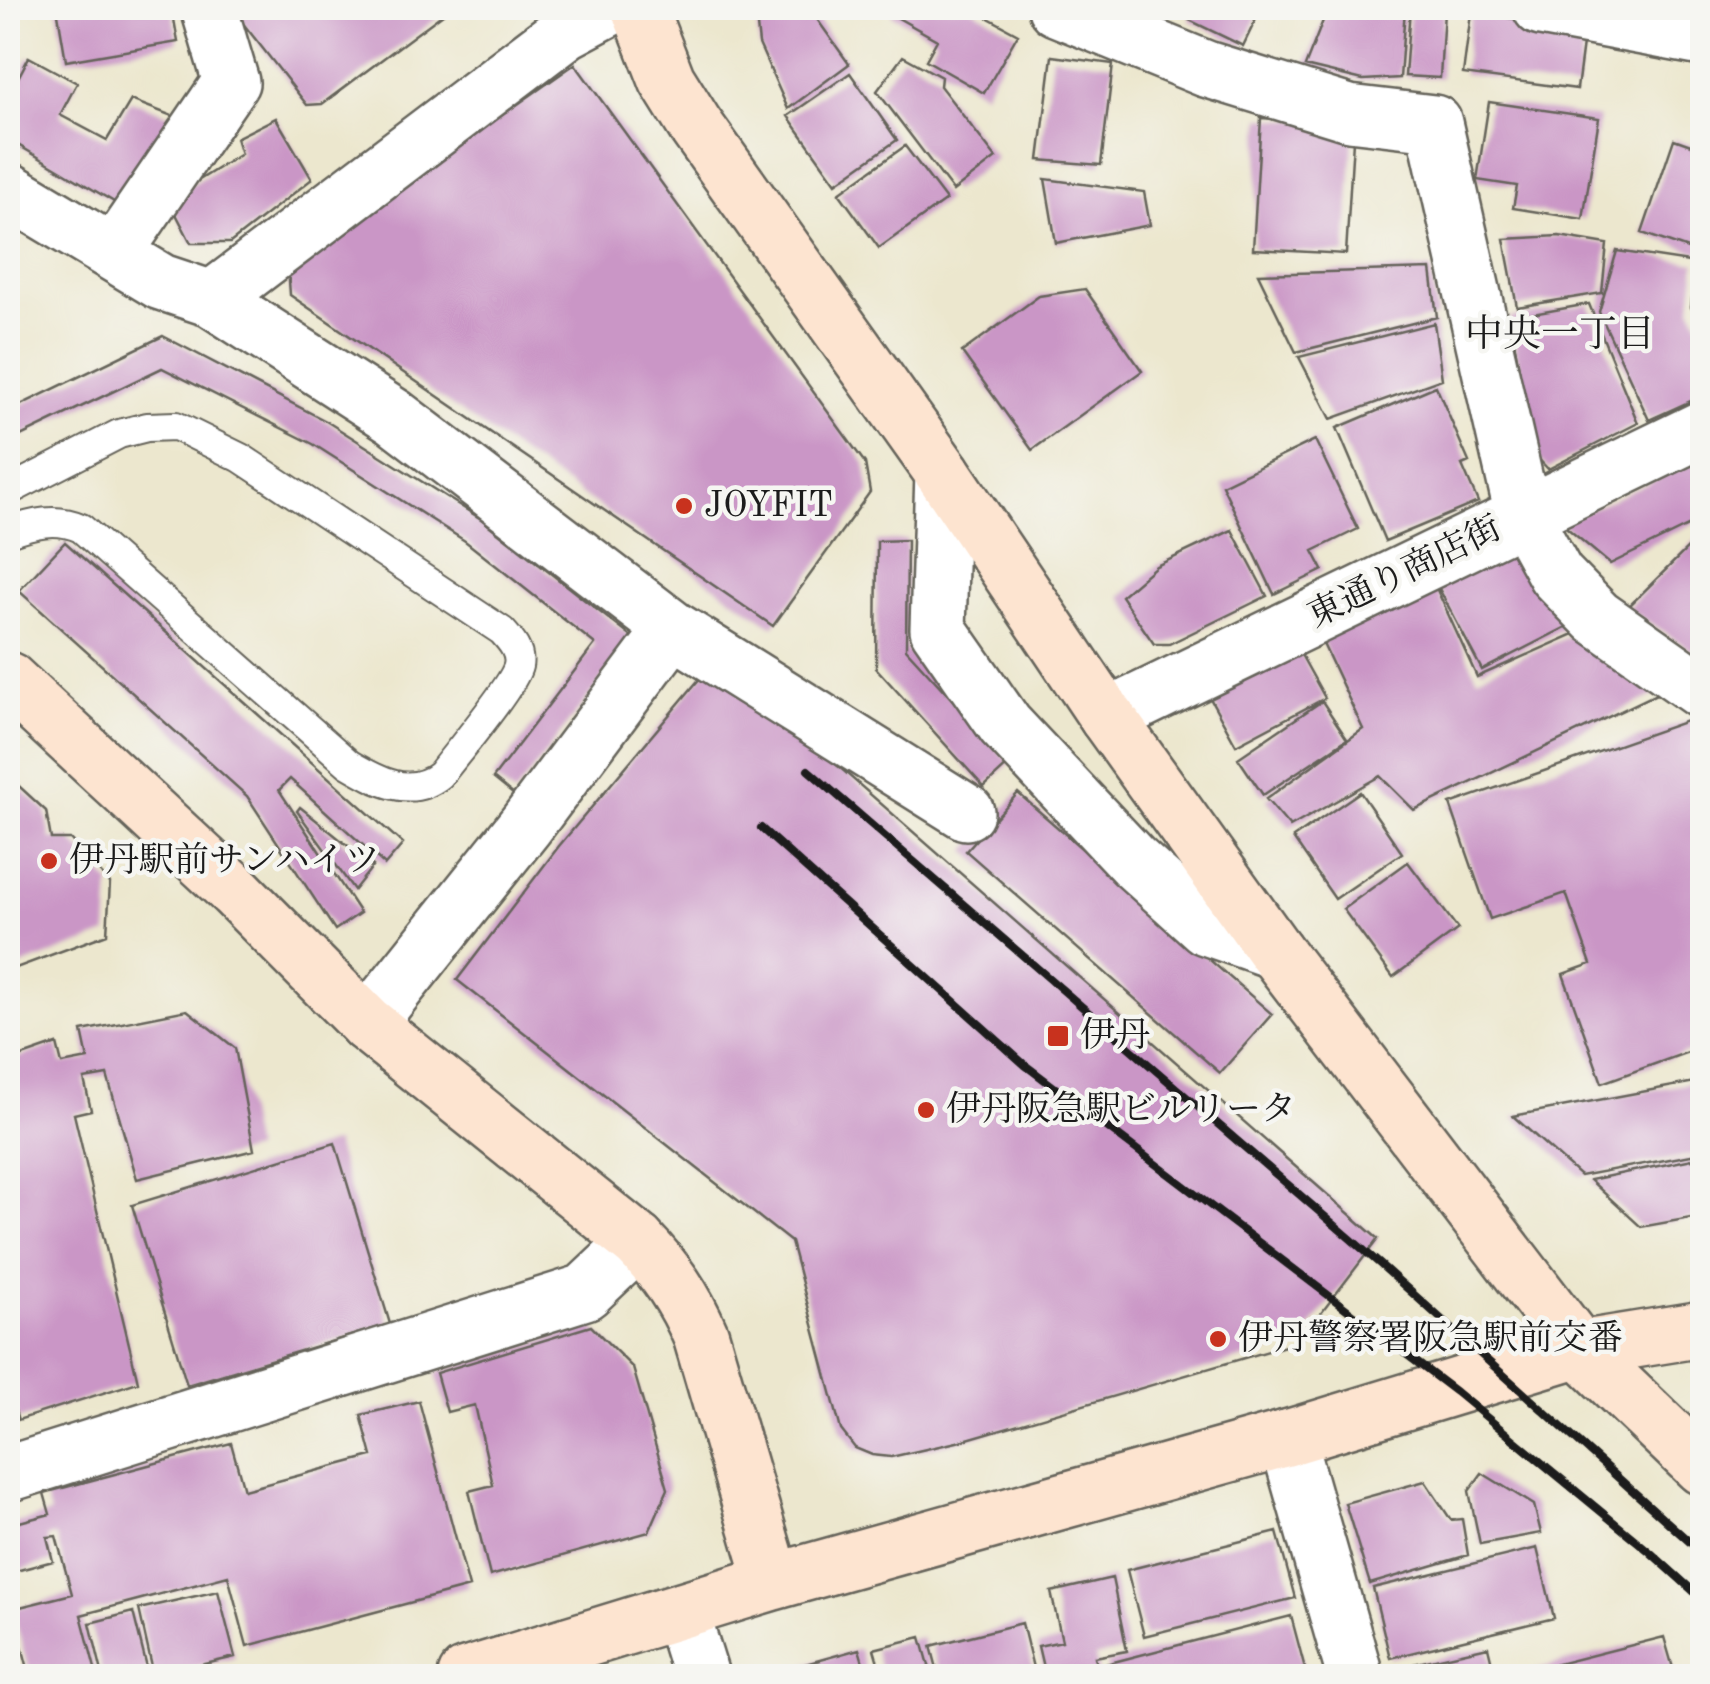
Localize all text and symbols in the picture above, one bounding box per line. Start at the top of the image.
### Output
district label: 中央一丁目 [1465,314,1655,355]
place label: JOYFIT [704,489,833,524]
marker: JOYFIT [673,495,695,517]
street label: 東通り商店街 [1302,509,1507,635]
place label: 伊丹駅前サンハイツ [69,841,380,879]
marker: 伊丹駅前サンハイツ [38,850,60,872]
place label: 伊丹 [1080,1016,1150,1054]
marker: 伊丹 [1045,1023,1071,1049]
place label: 伊丹阪急駅ビルリータ [946,1090,1296,1128]
marker: 伊丹阪急駅ビルリータ [915,1099,937,1121]
place label: 伊丹警察署阪急駅前交番 [1238,1319,1623,1357]
marker: 伊丹警察署阪急駅前交番 [1207,1328,1229,1350]

